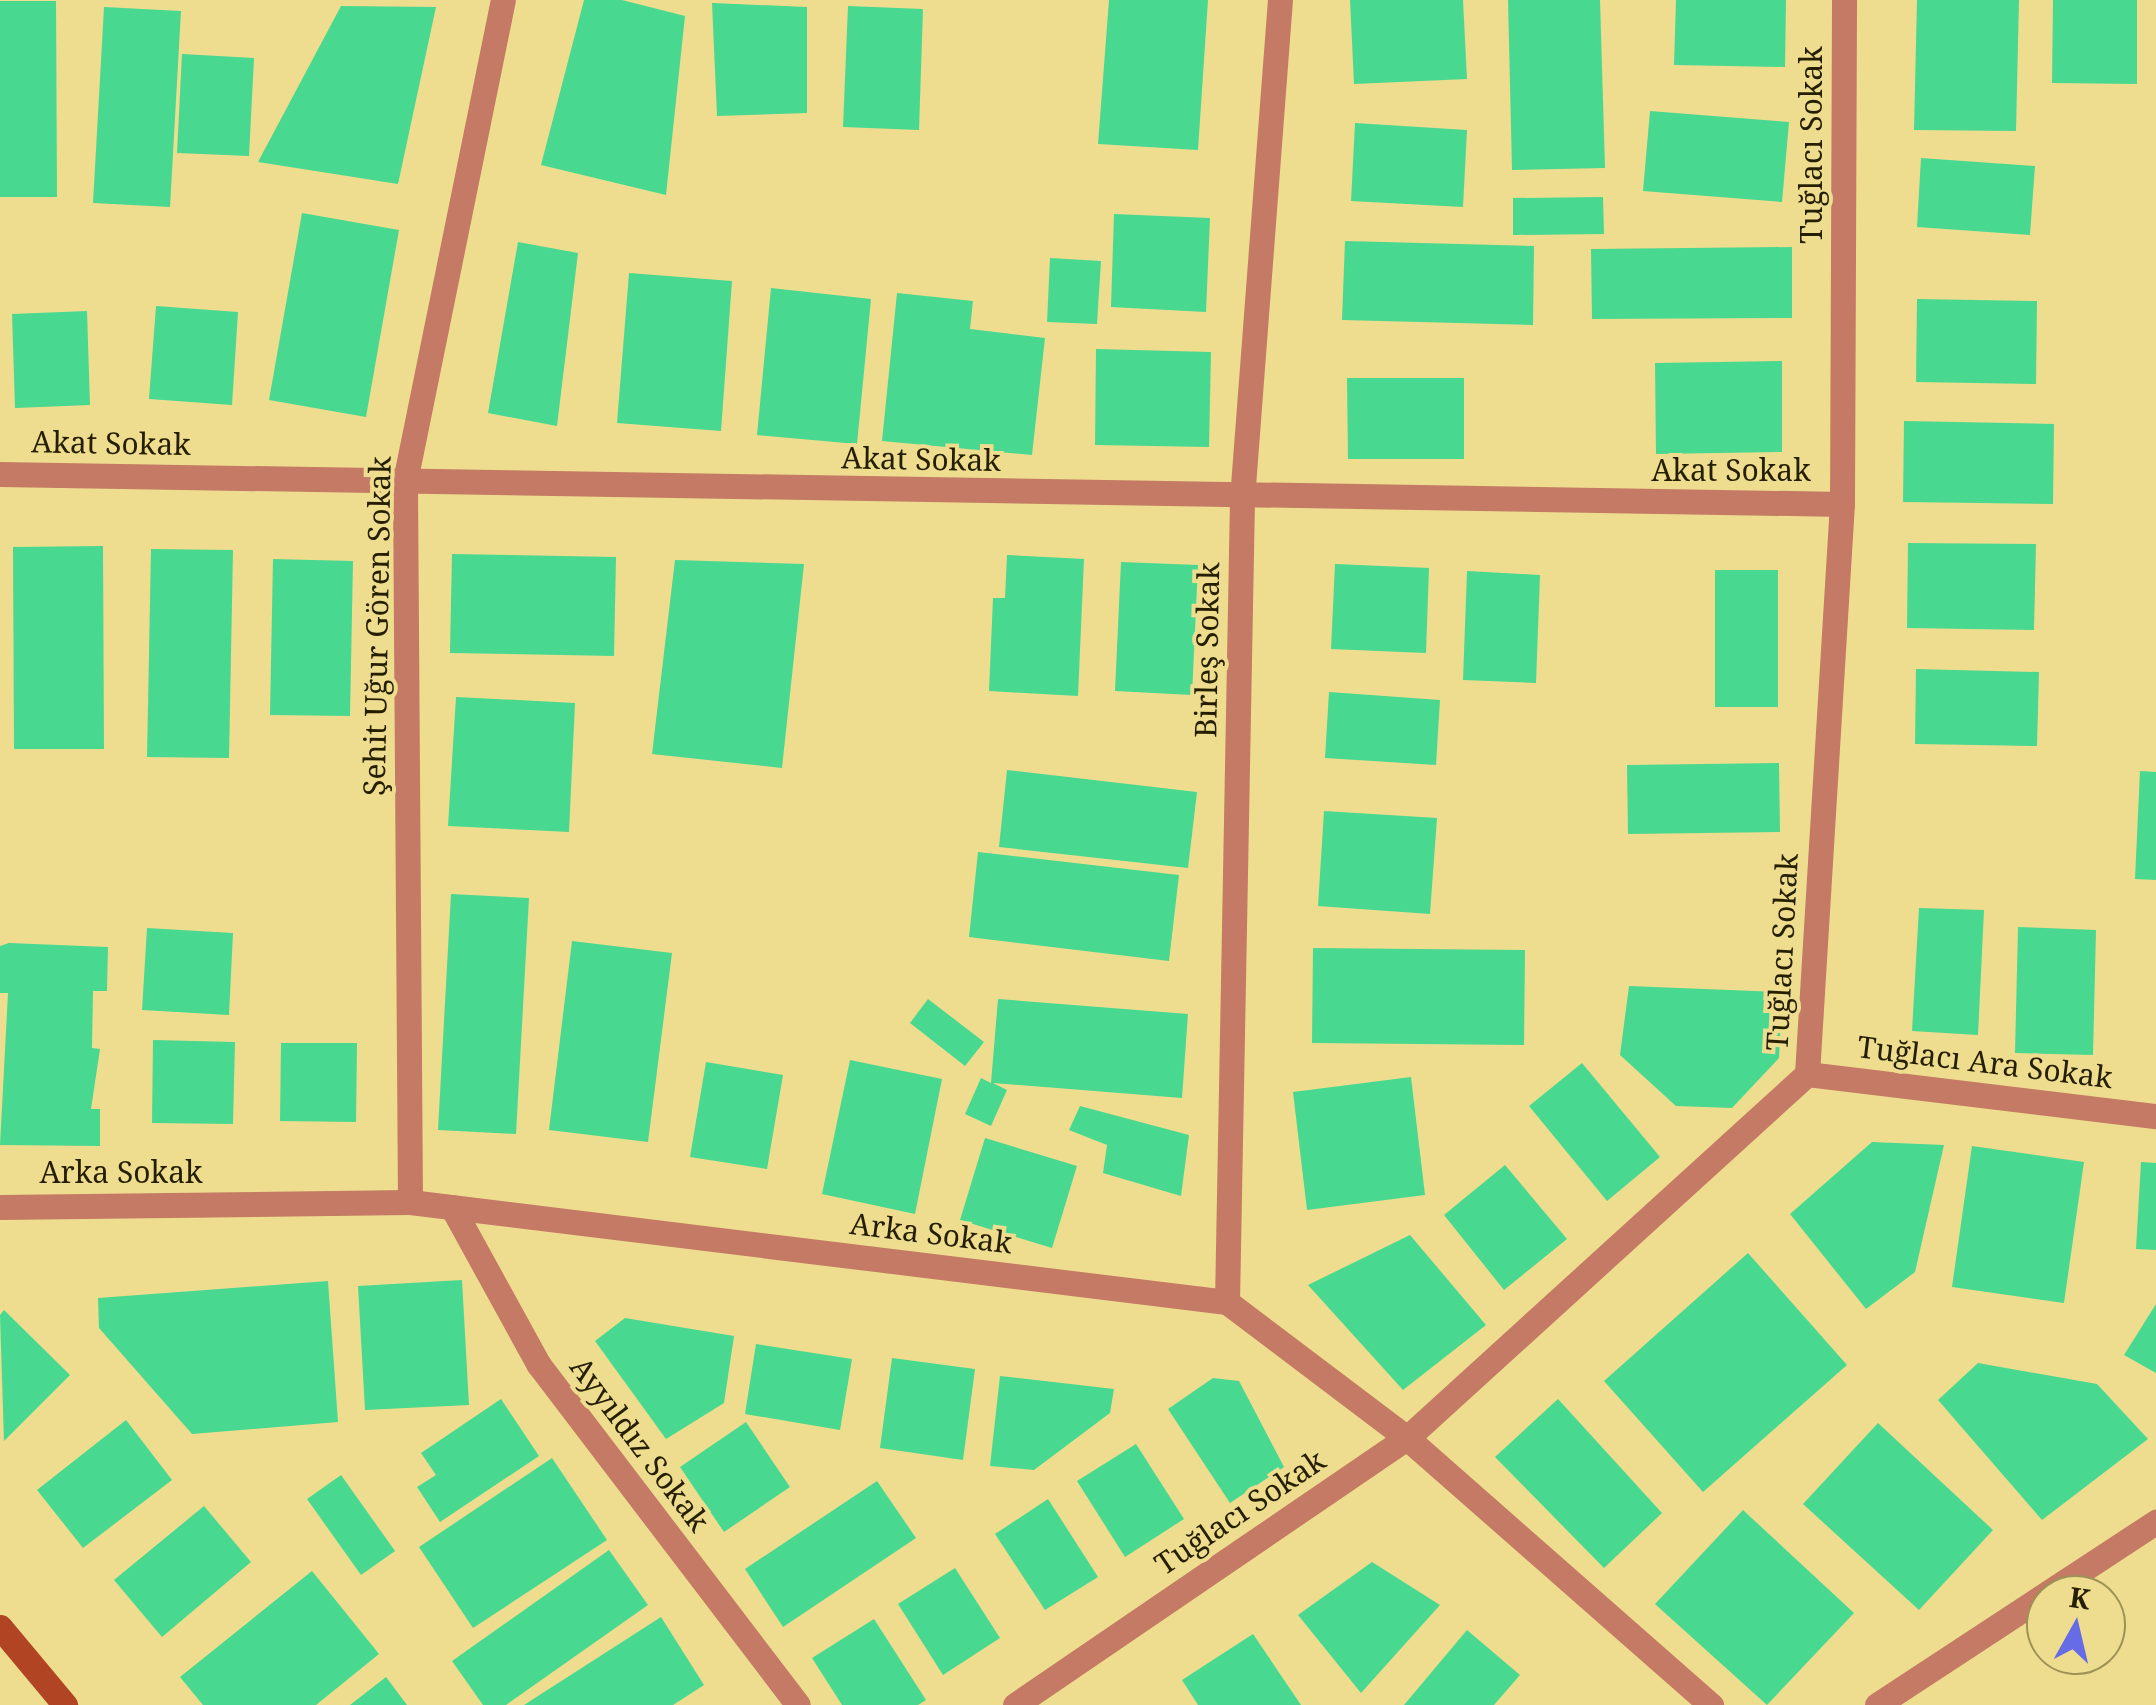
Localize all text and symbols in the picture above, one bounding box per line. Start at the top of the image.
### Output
street label: Tuğlacı Sokak [1793,46,1829,244]
street label: Akat Sokak [31,424,191,462]
street label: Akat Sokak [841,440,1001,478]
street label: Akat Sokak [1651,452,1811,488]
street label: Şehit Uğur Gören Sokak [356,456,398,796]
street label: Birleş Sokak [1187,562,1227,738]
street label: Tuğlacı Sokak [1759,852,1805,1052]
street label: Tuğlacı Ara Sokak [1855,1028,2115,1096]
street label: Arka Sokak [39,1154,203,1190]
street label: Arka Sokak [848,1205,1014,1261]
street label: Ayyıldız Sokak [563,1350,717,1538]
street label: Tuğlacı Sokak [1148,1442,1332,1582]
north arrow [2026,1575,2126,1675]
text: K [2067,1577,2093,1618]

